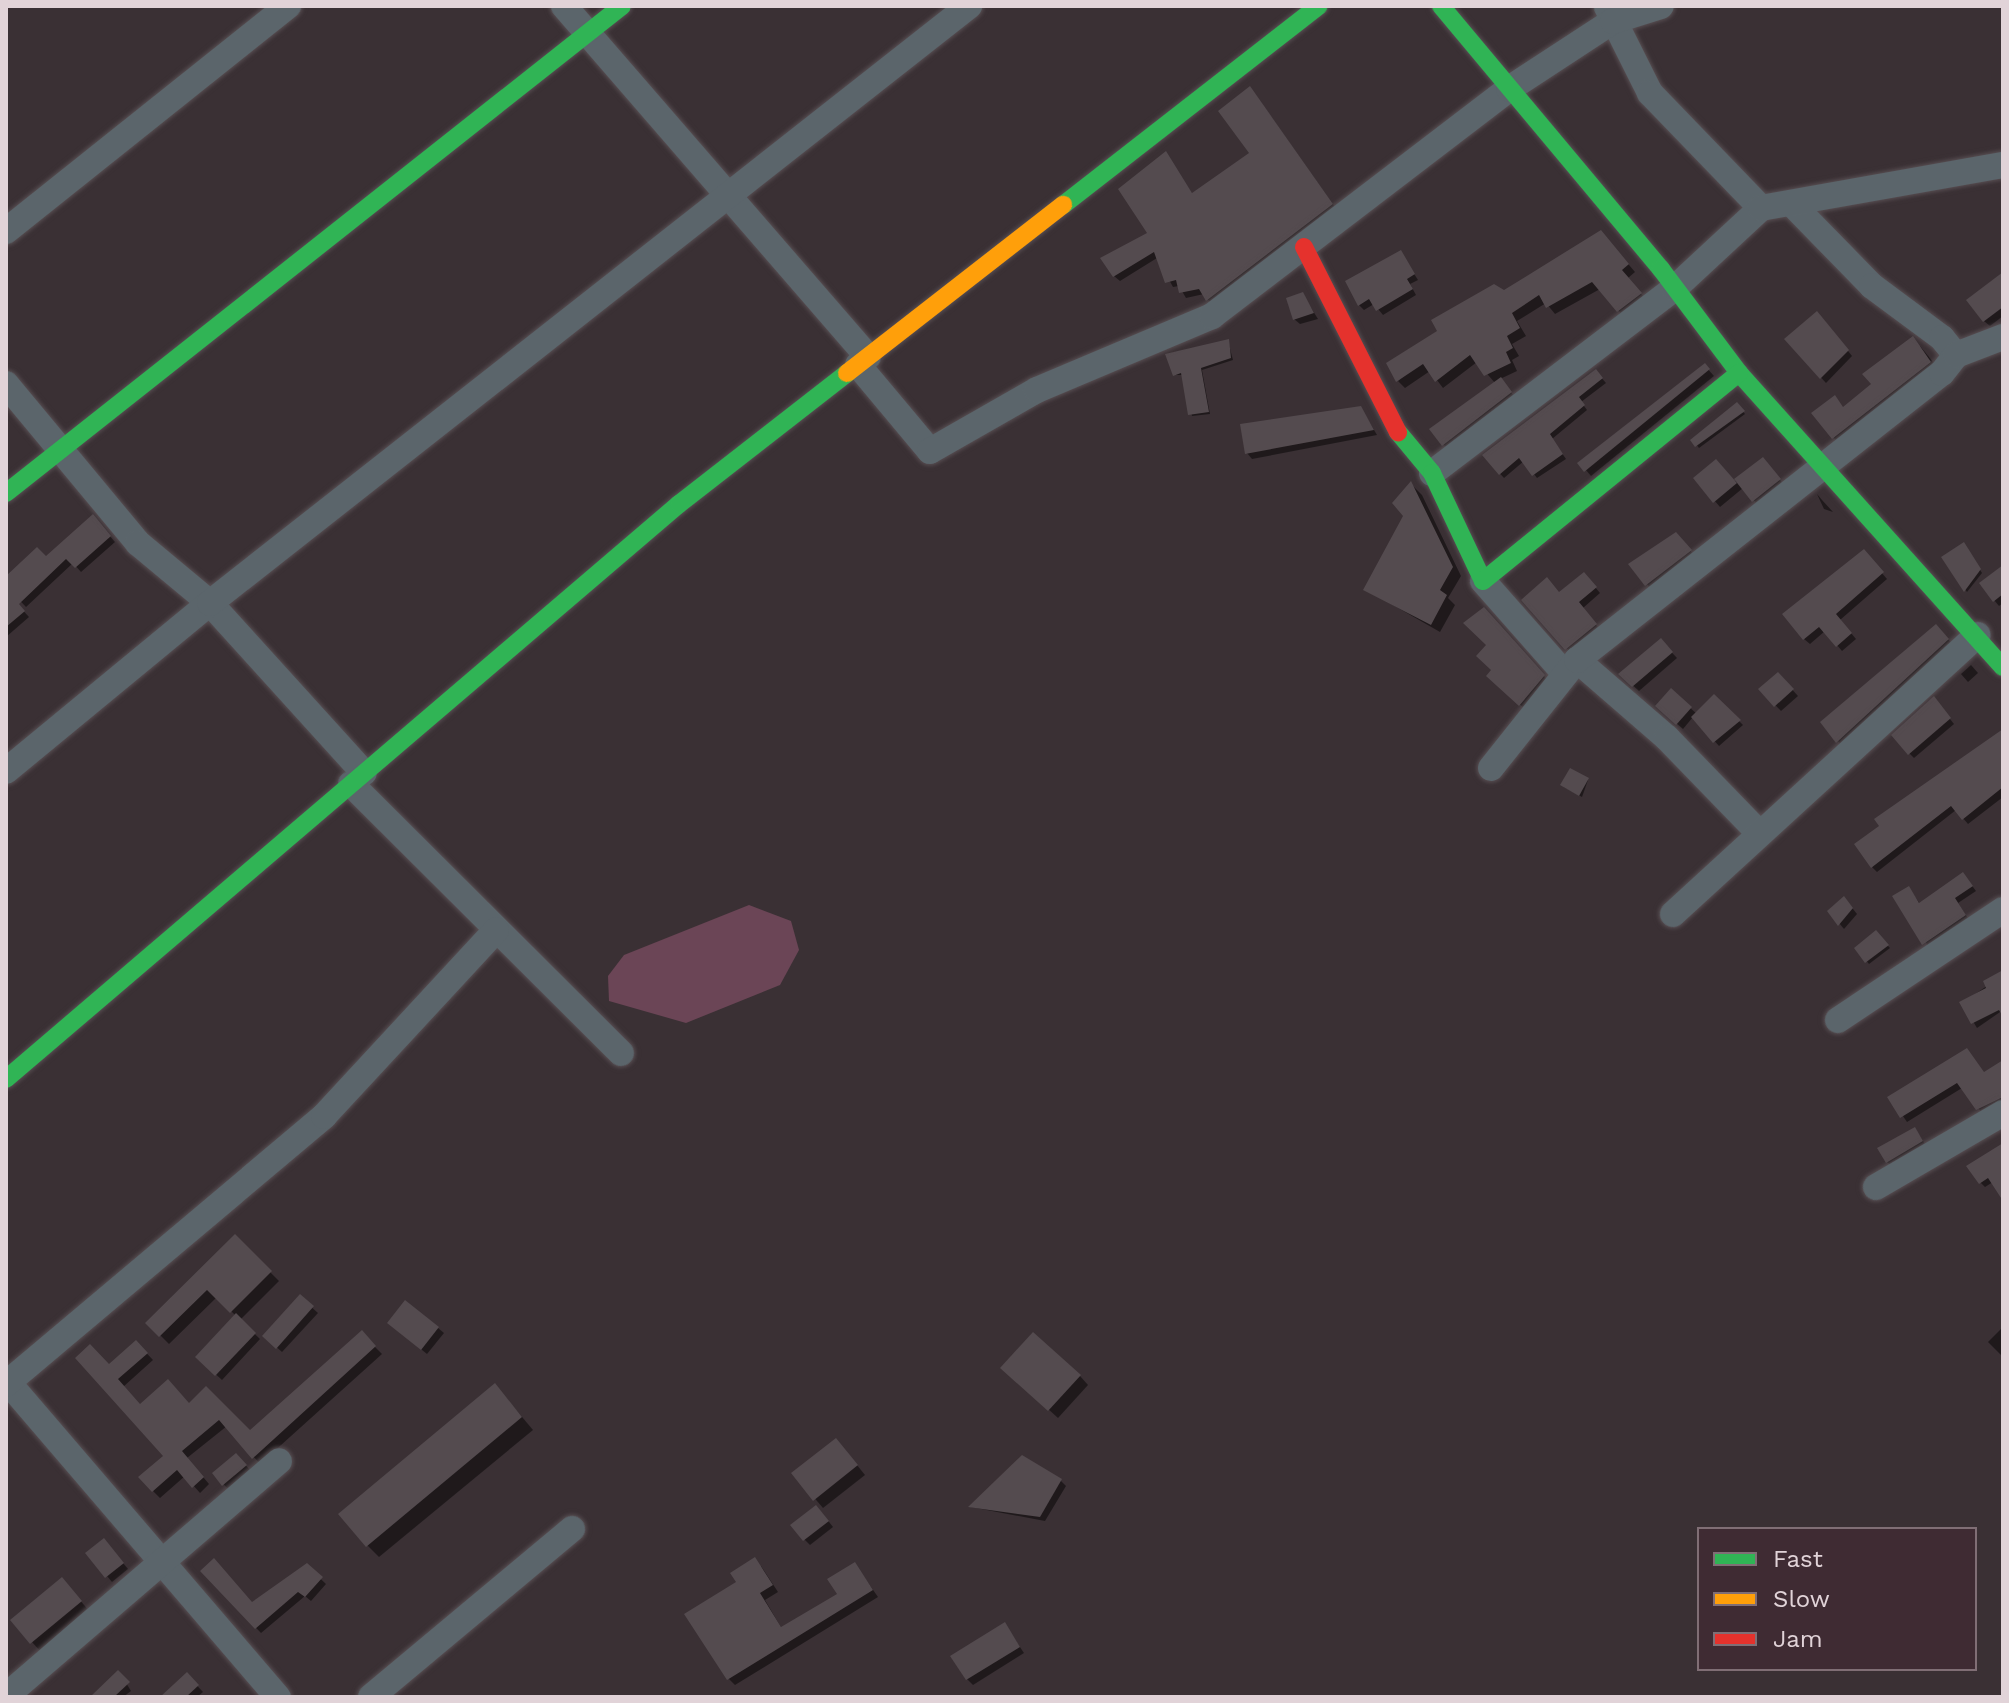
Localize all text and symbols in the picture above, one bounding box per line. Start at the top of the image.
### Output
legend [1697,1527,1977,1671]
text: Fast [1773,1545,1823,1573]
text: Slow [1773,1585,1830,1613]
text: Jam [1773,1625,1823,1653]

